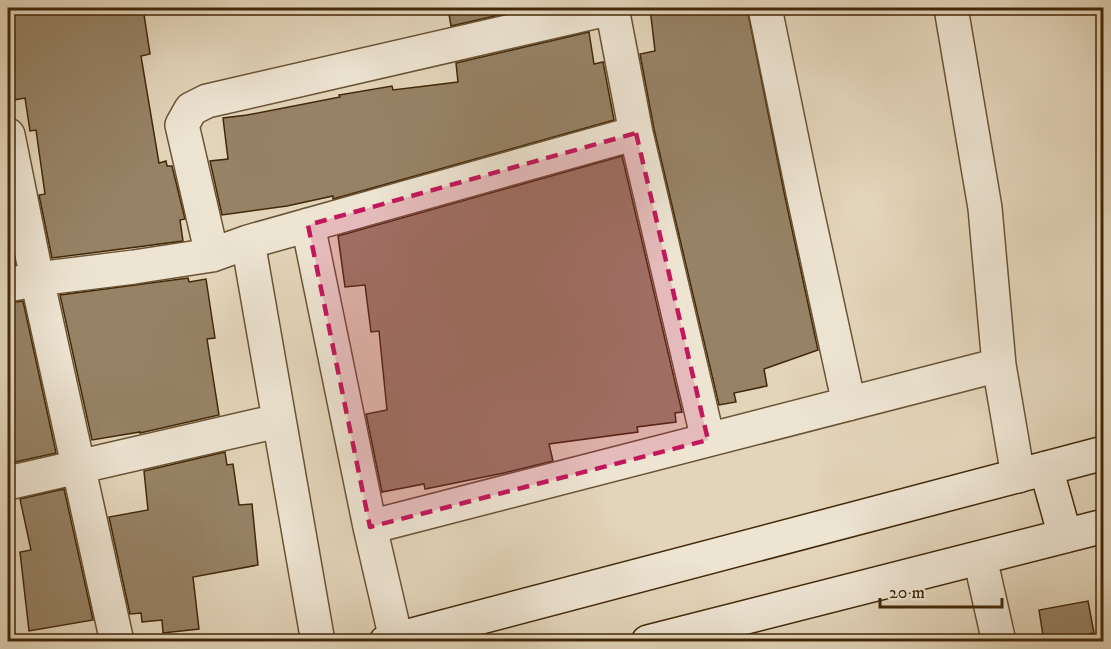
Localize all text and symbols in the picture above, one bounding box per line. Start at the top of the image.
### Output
scale bar [880,571,1002,609]
text: 20 m [889,582,925,604]

